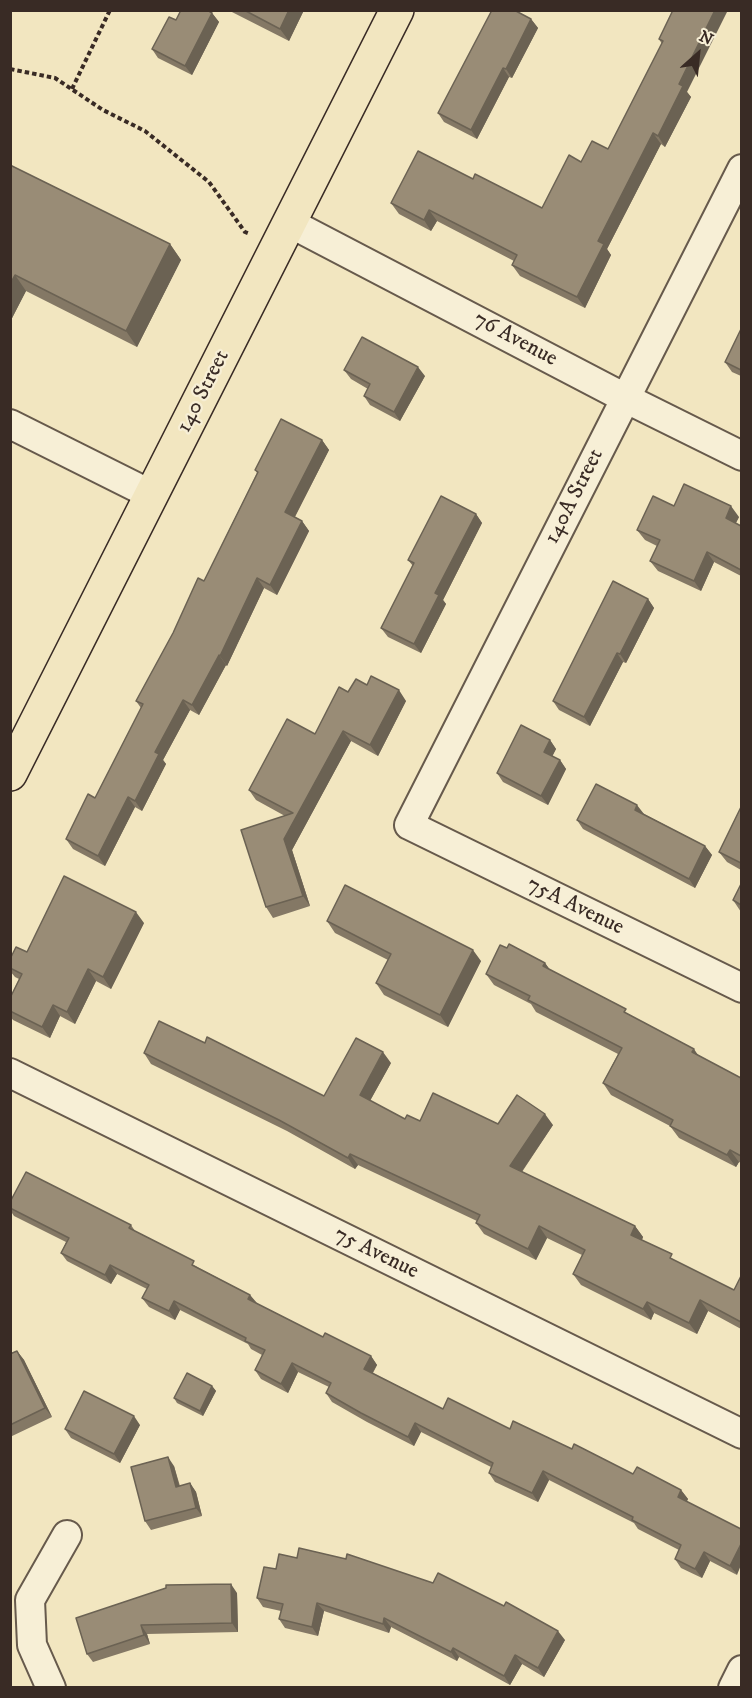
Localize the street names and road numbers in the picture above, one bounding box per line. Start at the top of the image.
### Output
street label: 76 Avenue [469,307,561,373]
street label: 140 Street [172,346,236,438]
street label: 140A Street [540,445,610,549]
street label: 75A Avenue [522,872,628,942]
street label: 75 Avenue [330,1222,422,1286]

